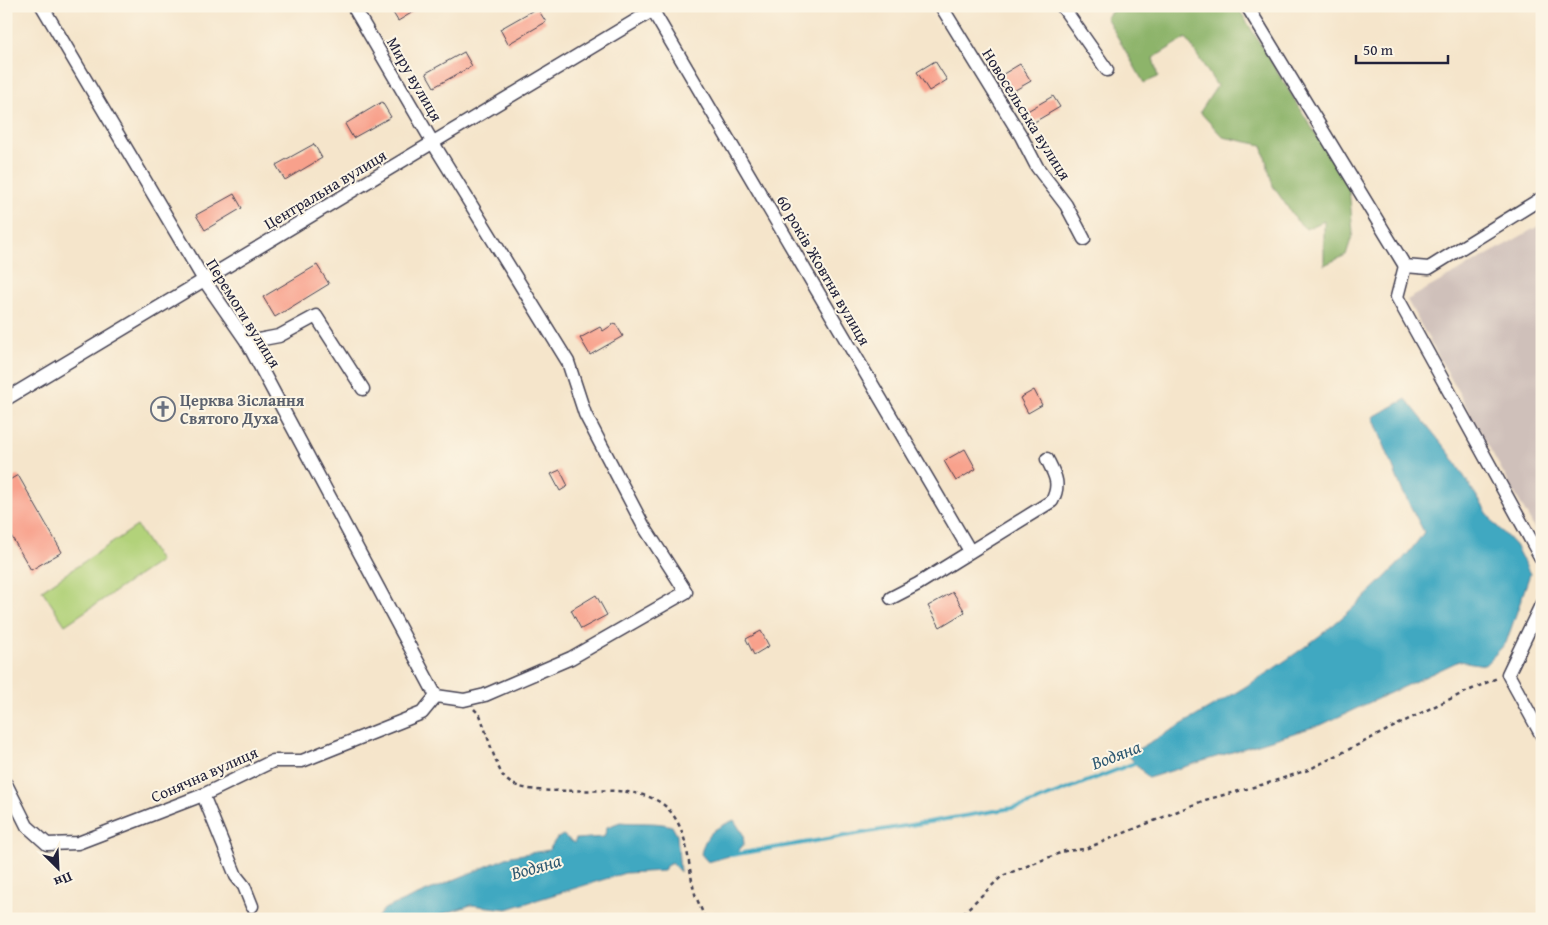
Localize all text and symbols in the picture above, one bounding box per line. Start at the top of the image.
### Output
street label: Миру вулиця [381,32,449,126]
scale bar [1356,32,1448,64]
text: 50 m [1363,39,1394,60]
street label: Новосельська вулиця [977,43,1077,185]
street label: Центральна вулиця [259,143,391,235]
street label: 60 років Жовтня вулиця [771,190,877,350]
street label: Перемоги вулиця [201,254,287,372]
place label: Церква Зіслання Святого Духа [180,388,305,430]
church icon: Церква Зіслання Святого Духа [150,396,176,422]
water label: Водяна [1086,733,1145,777]
street label: Сонячна вулиця [147,740,261,808]
north arrow [32,842,82,892]
water label: Водяна [507,846,565,887]
text: Пн [51,867,76,893]

